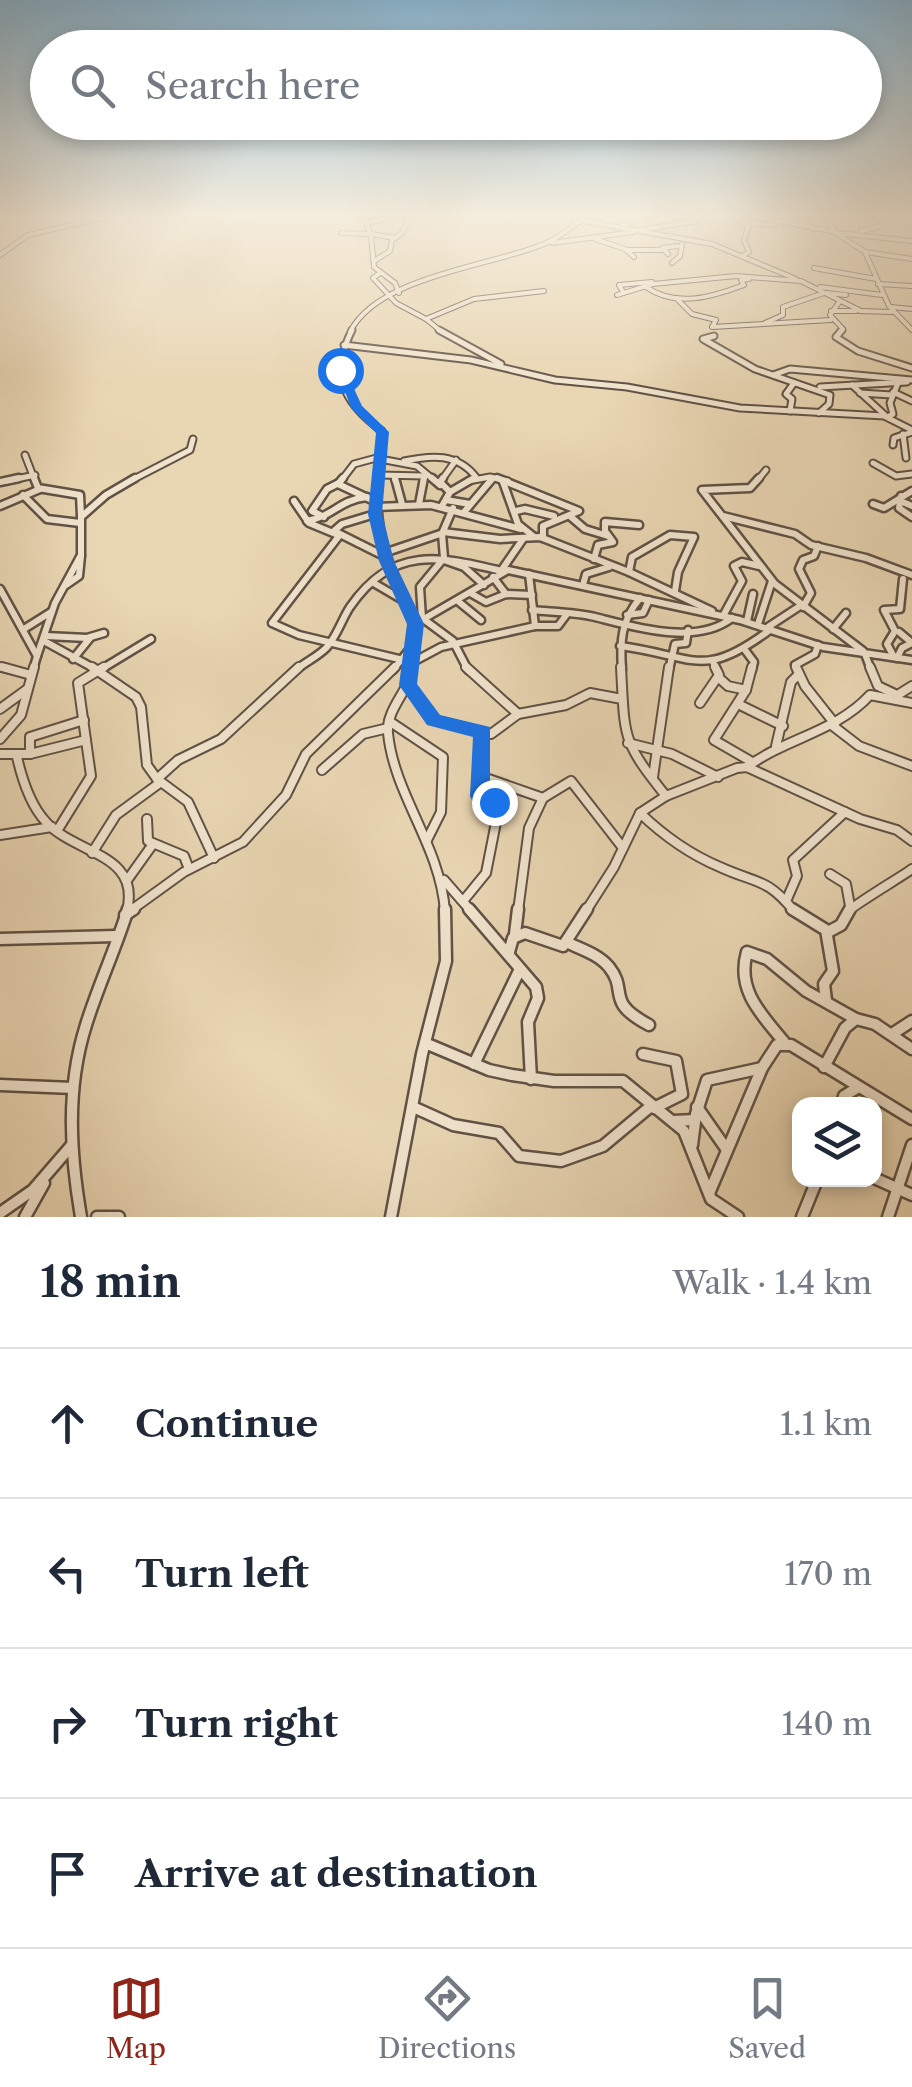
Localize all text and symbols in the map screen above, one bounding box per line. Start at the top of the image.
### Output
search box [30,30,882,140]
icon: search [65,58,120,113]
text: Search here [145,62,360,109]
route start [318,348,364,394]
route end [472,780,518,826]
map controls [792,1097,882,1187]
button: layers [792,1097,882,1187]
text: 18 min [40,1256,181,1308]
text: Walk · 1.4 km [672,1263,872,1302]
icon: ahead [40,1396,95,1451]
text: Continue [135,1400,318,1447]
text: 1.1 km [780,1404,872,1443]
icon: left [40,1546,95,1601]
text: Turn left [135,1550,309,1597]
text: 170 m [784,1554,872,1593]
icon: right [40,1696,95,1751]
text: Turn right [135,1700,338,1747]
text: 140 m [781,1704,872,1743]
icon: arrive [40,1846,95,1901]
text: Arrive at destination [135,1850,538,1897]
tab: Map [106,1971,166,2065]
tab: Directions [378,1971,516,2065]
tab: Saved [728,1971,806,2065]

